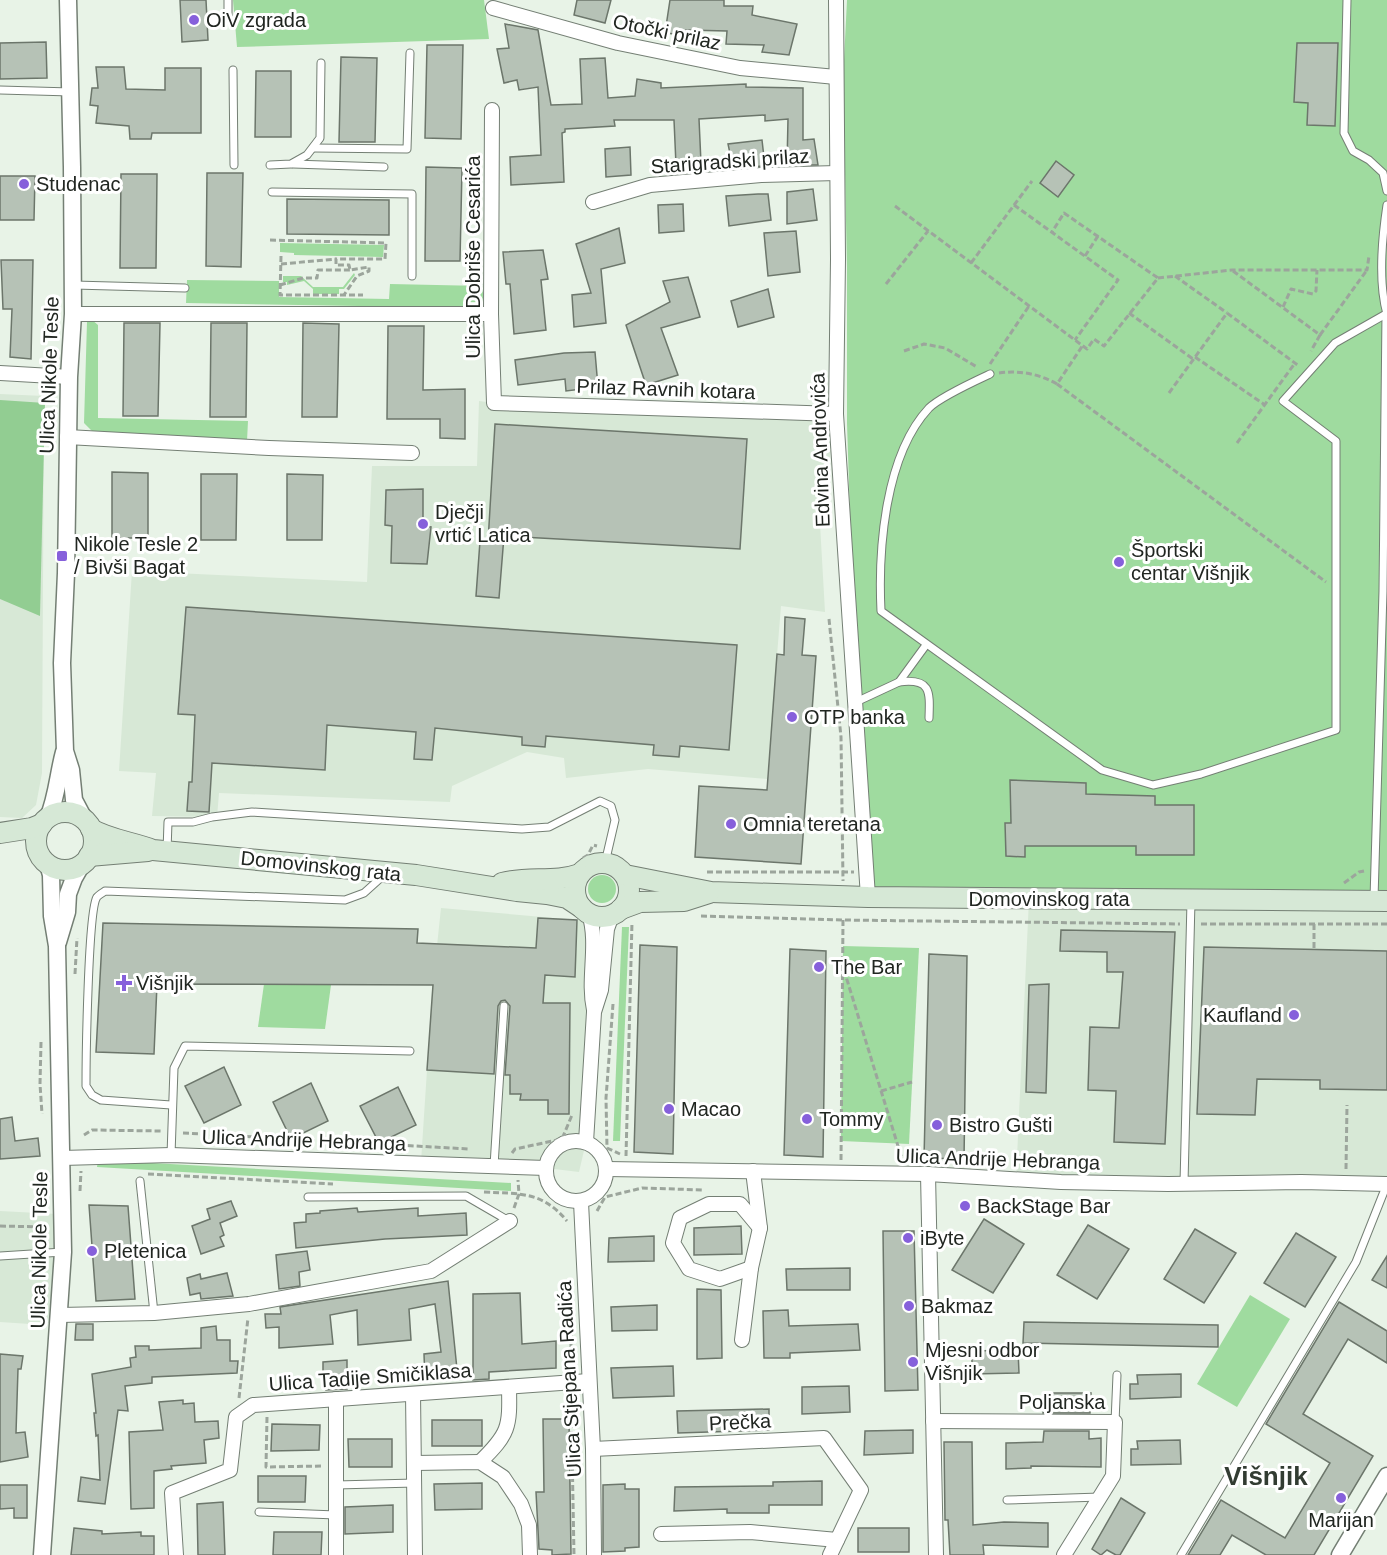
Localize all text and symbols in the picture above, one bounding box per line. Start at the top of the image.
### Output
place label: OiV zgrada [206,9,307,31]
street label: Otočki prilaz [611,10,723,54]
marker: OiV zgrada [187,13,201,27]
street label: Starigradski prilaz [650,144,810,178]
street label: Ulica Dobriše Cesarića [462,154,484,359]
place label: Studenac [36,173,121,195]
marker: Studenac [17,177,31,191]
street label: Ulica Nikole Tesle [35,296,63,454]
street label: Edvina Androvića [806,372,834,528]
street label: Prilaz Ravnih kotara [576,375,757,403]
place label: Dječji vrtić Latica [435,501,531,546]
marker: Dječji vrtić Latica [416,517,430,531]
place label: Nikole Tesle 2 / Bivši Bagat [74,533,198,578]
place label: Športski centar Višnjik [1131,539,1251,584]
marker: Nikole Tesle 2 / Bivši Bagat [55,549,69,563]
marker: Športski centar Višnjik [1112,555,1126,569]
place label: OTP banka [804,706,906,728]
marker: OTP banka [785,710,799,724]
place label: Omnia teretana [743,813,882,835]
marker: Omnia teretana [724,817,738,831]
street label: Domovinskog rata [240,847,403,885]
street label: Domovinskog rata [968,888,1130,910]
place label: The Bar [831,956,902,978]
marker: The Bar [812,960,826,974]
place label: Višnjik [136,972,194,994]
marker: Višnjik [117,976,131,990]
place label: Kaufland [1203,1004,1282,1026]
marker: Kaufland [1287,1008,1301,1022]
place label: Macao [681,1098,741,1120]
marker: Macao [662,1102,676,1116]
place label: Tommy [819,1108,883,1130]
marker: Tommy [800,1112,814,1126]
place label: Bistro Gušti [949,1114,1052,1136]
marker: Bistro Gušti [930,1118,944,1132]
street label: Ulica Andrije Hebranga [201,1125,407,1155]
street label: Ulica Andrije Hebranga [895,1144,1101,1174]
street label: Ulica Nikole Tesle [27,1171,51,1329]
place label: BackStage Bar [977,1195,1111,1217]
marker: BackStage Bar [958,1199,972,1213]
place label: iByte [920,1227,964,1249]
marker: iByte [901,1231,915,1245]
place label: Pletenica [104,1240,187,1262]
marker: Pletenica [85,1244,99,1258]
street label: Ulica Stjepana Radića [553,1279,585,1478]
place label: Bakmaz [921,1295,993,1317]
marker: Bakmaz [902,1299,916,1313]
place label: Mjesni odbor Višnjik [925,1339,1040,1384]
marker: Mjesni odbor Višnjik [906,1355,920,1369]
street label: Ulica Tadije Smičiklasa [268,1359,473,1395]
street label: Poljanska [1019,1391,1106,1413]
street label: Prečka [708,1409,773,1435]
district label: Višnjik [1224,1461,1308,1491]
marker: Marijan [1334,1491,1348,1505]
place label: Marijan [1308,1509,1374,1531]

